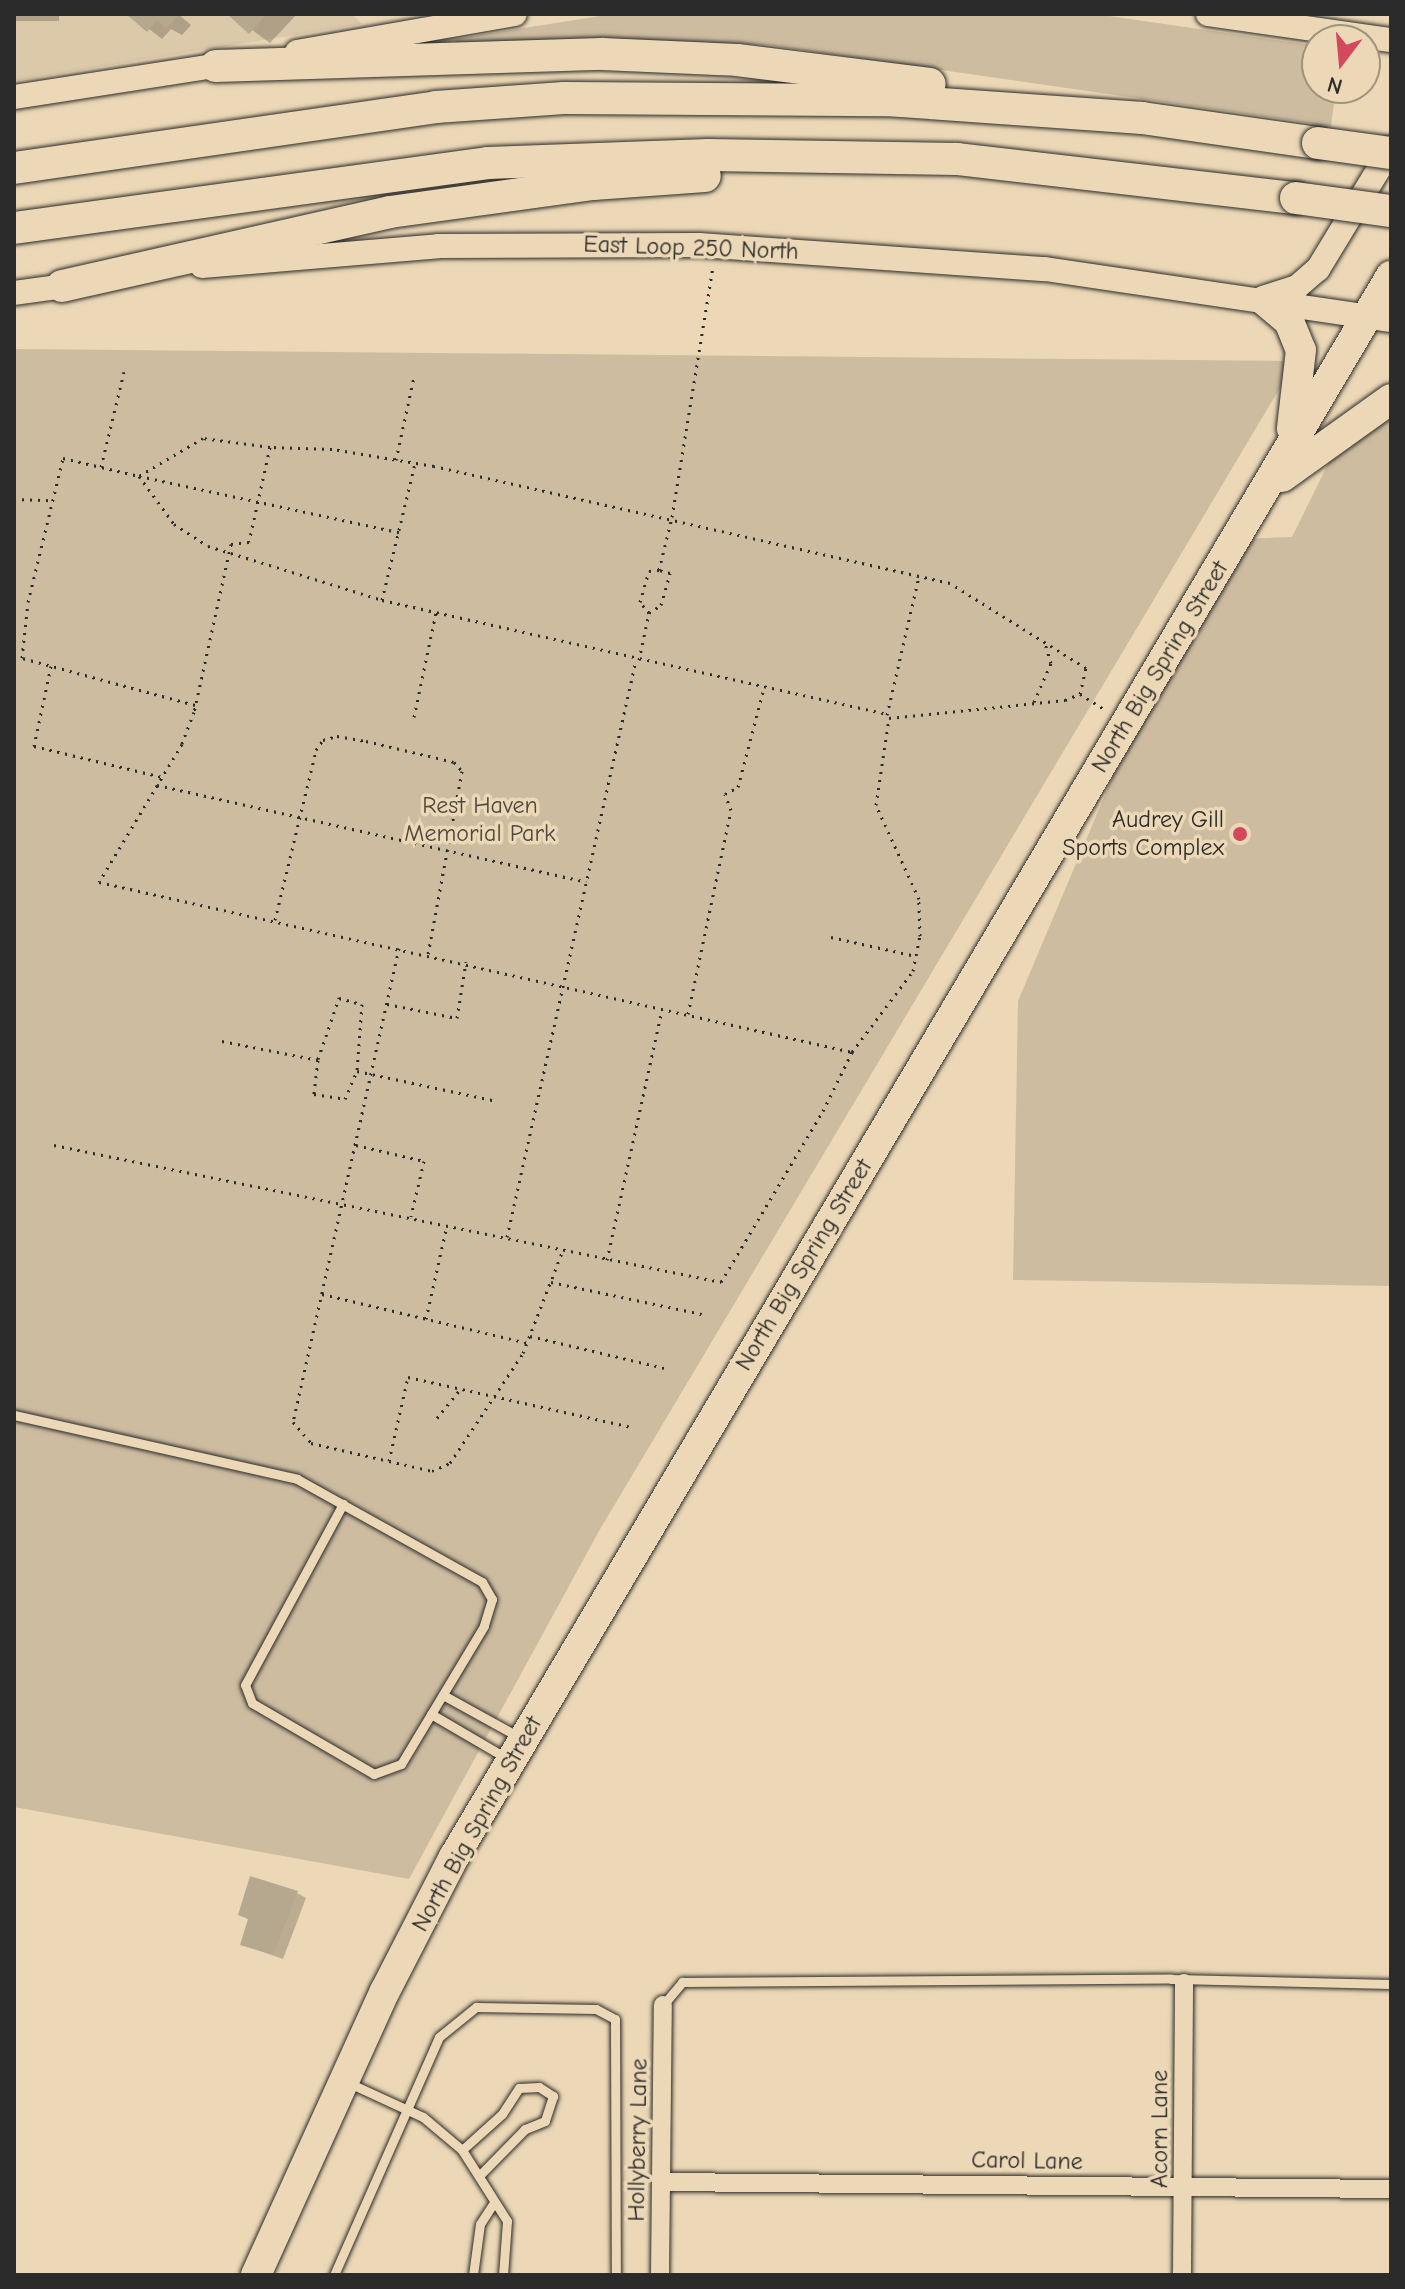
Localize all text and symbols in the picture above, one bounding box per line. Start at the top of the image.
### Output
north arrow [1301,24,1381,104]
text: N [1324,71,1345,100]
street label: East Loop 250 North [583,230,799,266]
street label: North Big Spring Street [1085,556,1235,778]
park label: Rest Haven Memorial Park [404,792,556,848]
place label: Audrey Gill Sports Complex [1062,806,1224,862]
marker: Audrey Gill Sports Complex [1231,825,1249,843]
street label: North Big Spring Street [729,1154,879,1376]
street label: North Big Spring Street [406,1711,548,1937]
street label: Hollyberry Lane [622,2058,654,2222]
street label: Acorn Lane [1146,2070,1174,2188]
street label: Carol Lane [971,2146,1083,2176]

